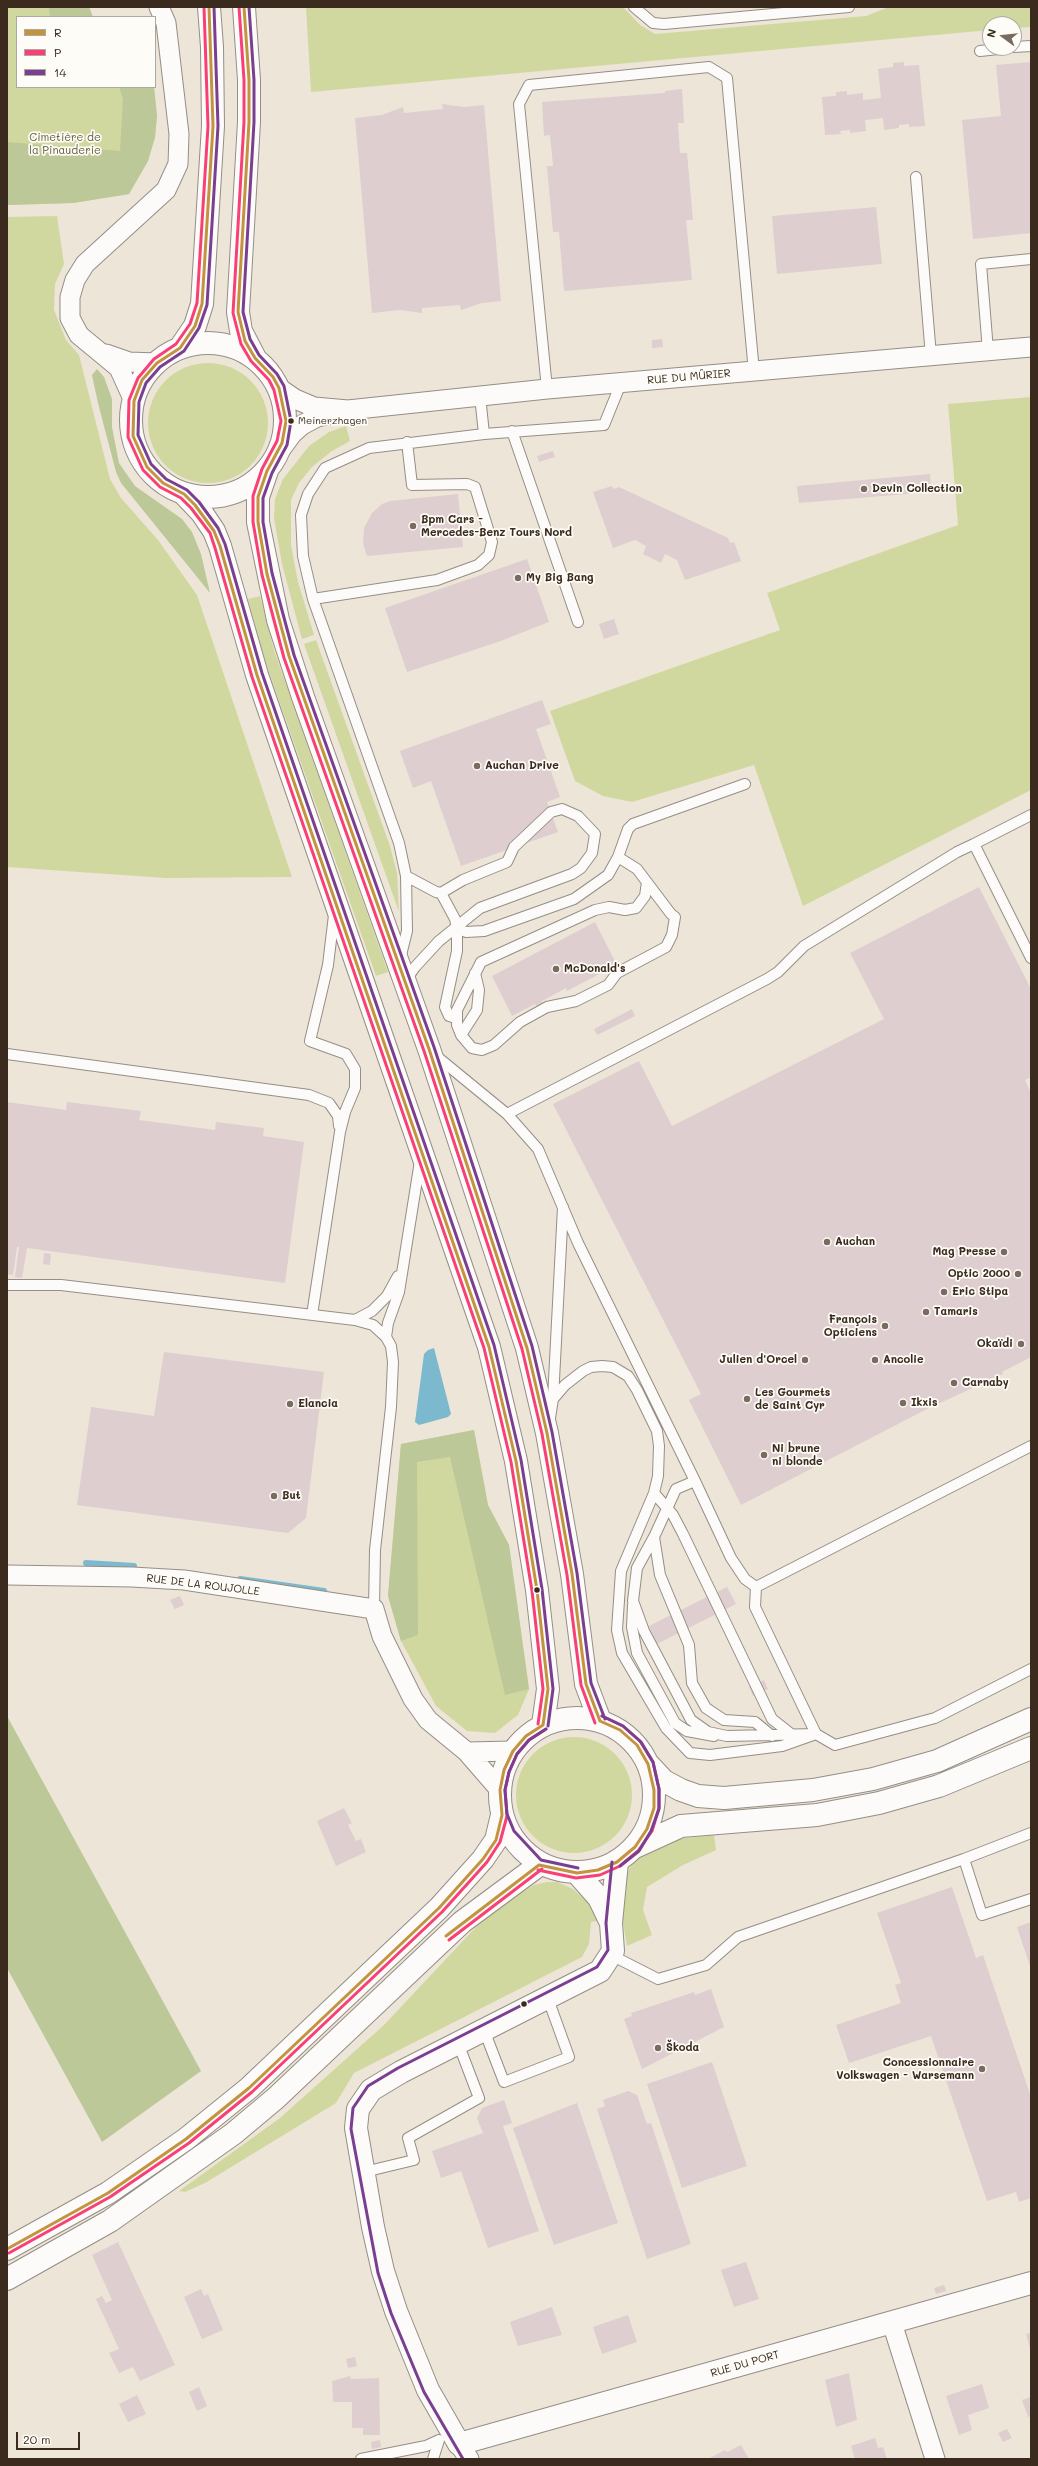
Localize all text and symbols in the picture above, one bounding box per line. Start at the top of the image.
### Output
legend [16,16,156,88]
north arrow [982,16,1022,56]
text: R [54,24,62,40]
text: N [983,27,999,39]
text: P [54,44,61,60]
text: 14 [54,64,66,80]
park label: Cimetière de la Pinauderie [29,131,101,157]
street label: RUE DU MÛRIER [647,367,731,387]
place label: Meinerzhagen [298,415,367,427]
marker: Meinerzhagen [286,416,296,426]
place label: Devin Collection [872,482,962,496]
marker: Devin Collection [859,484,869,494]
place label: Bpm Cars - Mercedes-Benz Tours Nord [421,513,572,539]
marker: Bpm Cars - Mercedes-Benz Tours Nord [408,521,418,531]
place label: My Big Bang [526,571,594,585]
marker: My Big Bang [513,573,523,583]
place label: Auchan Drive [485,759,559,773]
marker: Auchan Drive [472,761,482,771]
place label: McDonald's [564,962,626,976]
marker: McDonald's [551,964,561,974]
place label: Auchan [835,1235,875,1249]
marker: Auchan [822,1237,832,1247]
place label: Mag Presse [932,1245,996,1259]
marker: Mag Presse [999,1247,1009,1257]
place label: Optic 2000 [948,1267,1010,1281]
marker: Optic 2000 [1013,1269,1023,1279]
place label: Eric Stipa [952,1285,1008,1299]
marker: Eric Stipa [939,1287,949,1297]
place label: Tamaris [934,1305,978,1319]
marker: Tamaris [921,1307,931,1317]
place label: François Opticiens [824,1313,877,1339]
marker: François Opticiens [880,1321,890,1331]
place label: Okaïdi [977,1337,1013,1351]
marker: Okaïdi [1016,1339,1026,1349]
place label: Julien d'Orcel [719,1353,797,1367]
place label: Ancolie [883,1353,923,1367]
marker: Julien d'Orcel [800,1355,810,1365]
marker: Ancolie [870,1355,880,1365]
place label: Carnaby [962,1376,1009,1390]
marker: Carnaby [949,1378,959,1388]
place label: Les Gourmets de Saint Cyr [755,1386,830,1412]
marker: Les Gourmets de Saint Cyr [742,1394,752,1404]
place label: Ikxis [911,1396,938,1410]
place label: Elancia [298,1397,338,1411]
marker: Ikxis [898,1398,908,1408]
marker: Elancia [285,1399,295,1409]
place label: Ni brune ni blonde [772,1442,822,1468]
marker: Ni brune ni blonde [759,1450,769,1460]
place label: But [282,1489,301,1503]
marker: But [269,1491,279,1501]
street label: RUE DE LA ROUJOLLE [146,1571,260,1599]
unlabelled marker [532,1585,542,1595]
unlabelled marker [519,1999,529,2009]
place label: Škoda [666,2041,699,2055]
marker: Škoda [653,2043,663,2053]
place label: Concessionnaire Volkswagen - Warsemann [836,2056,974,2082]
marker: Concessionnaire Volkswagen - Warsemann [977,2064,987,2074]
street label: RUE DU PORT [709,2348,781,2380]
scale bar [18,2424,82,2450]
text: 20 m [23,2431,51,2447]

